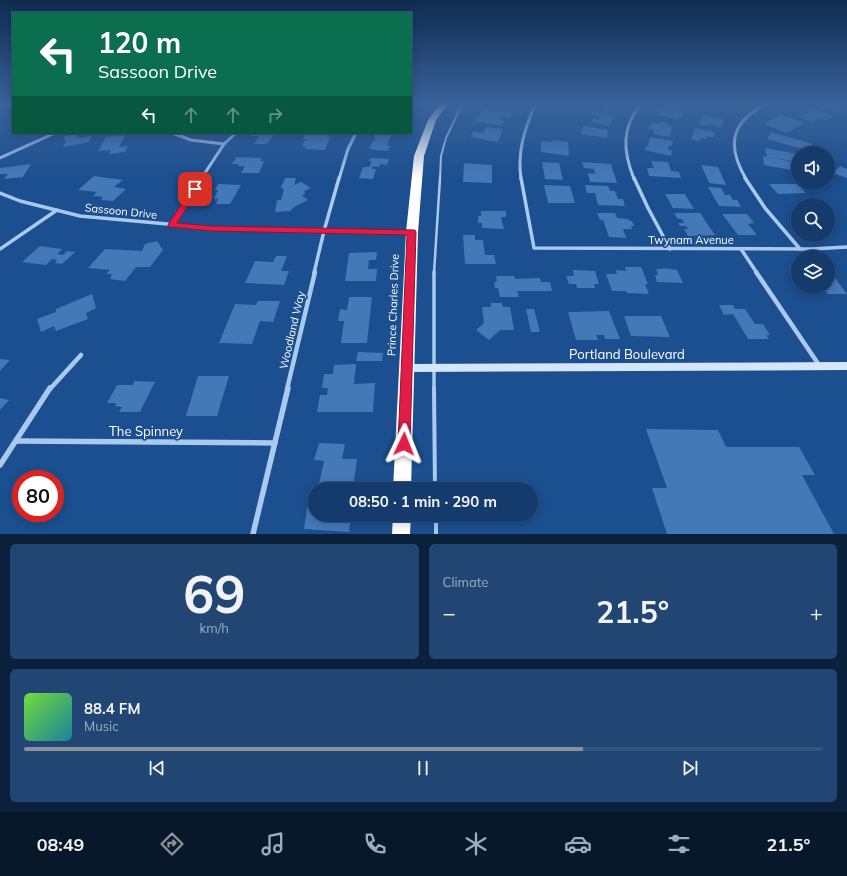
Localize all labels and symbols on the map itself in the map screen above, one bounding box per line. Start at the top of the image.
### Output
pin [178,172,212,206]
street label: Sassoon Drive [84,200,158,222]
street label: Twynam Avenue [648,233,734,247]
street label: Prince Charles Drive [384,254,402,356]
street label: Woodland Way [276,289,308,370]
street label: Portland Boulevard [569,346,685,362]
street label: The Spinney [109,423,183,439]
position arrow [383,423,425,465]
speed limit sign: 80 [12,470,64,522]

